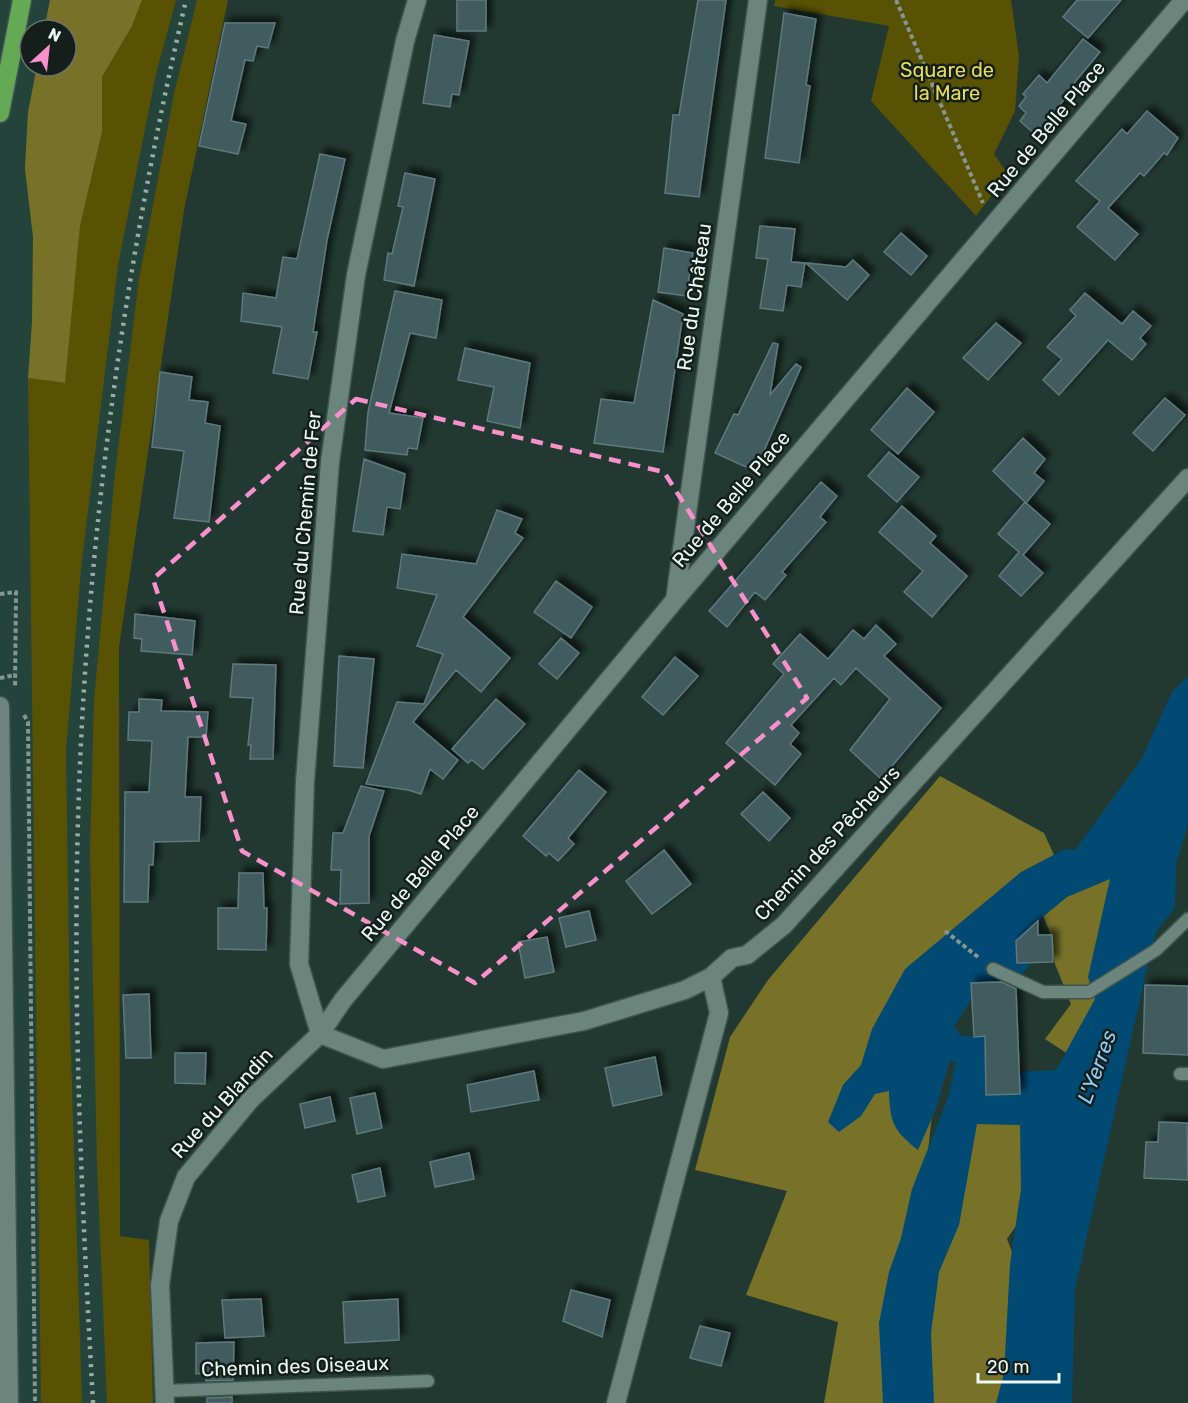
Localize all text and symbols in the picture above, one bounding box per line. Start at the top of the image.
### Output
north arrow [18,18,78,78]
text: N [45,24,64,46]
street label: Rue de Belle Place [982,56,1110,202]
park label: Square de la Mare [900,58,994,105]
street label: Rue du Château [672,222,716,372]
street label: Rue du Chemin de Fer [284,410,326,616]
street label: Rue de Belle Place [667,426,795,572]
street label: Chemin des Pêcheurs [749,761,905,925]
street label: Rue de Belle Place [356,800,484,946]
water label: L'Yerres [1072,1027,1121,1107]
street label: Rue du Blandin [166,1043,278,1163]
scale bar [978,1346,1059,1384]
street label: Chemin des Oiseaux [201,1351,390,1381]
text: 20 m [987,1356,1029,1378]

